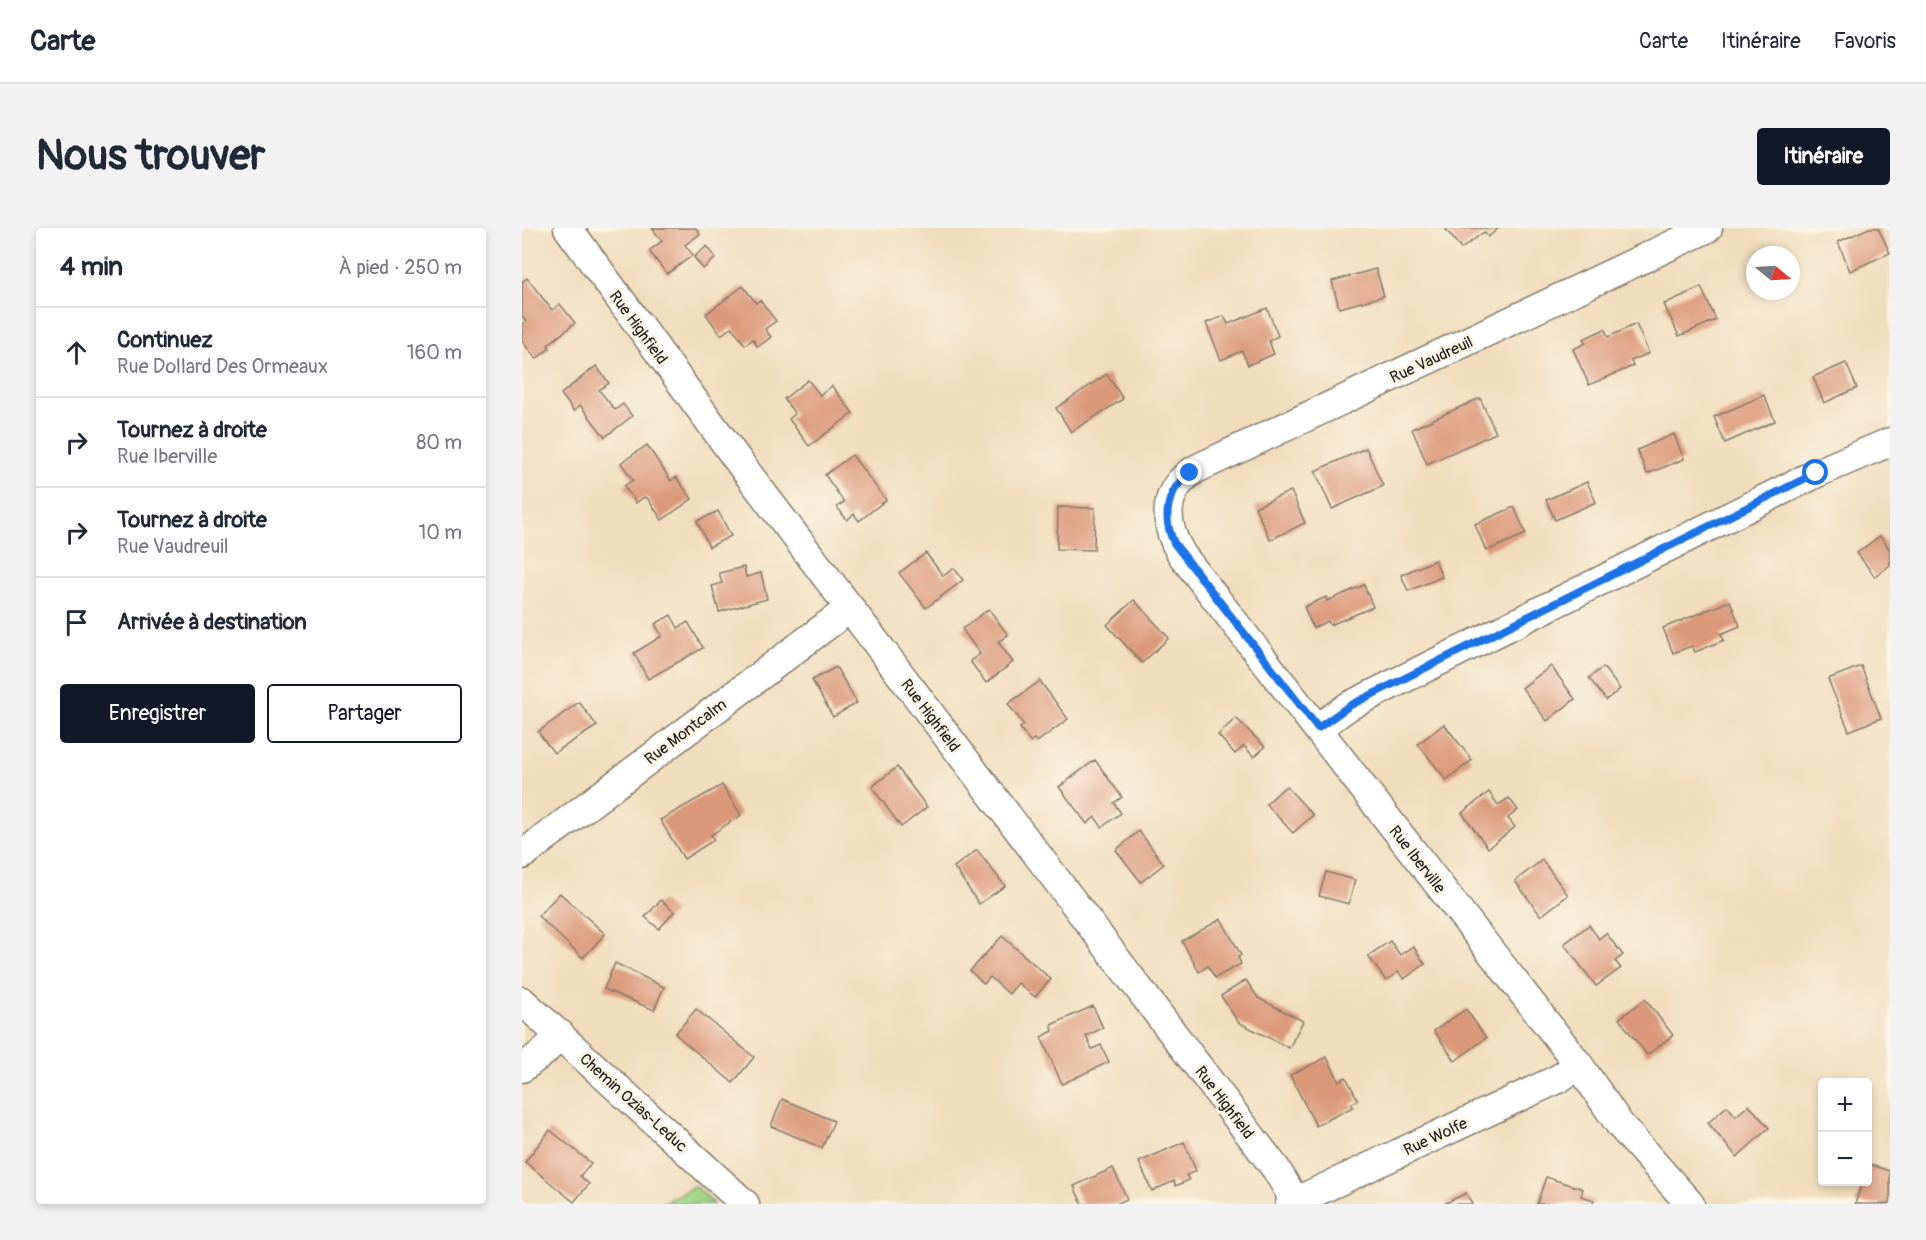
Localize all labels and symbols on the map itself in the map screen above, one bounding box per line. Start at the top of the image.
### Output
north arrow [1746,246,1800,300]
street label: Rue Highfield [605,287,672,368]
street label: Rue Vaudreuil [1387,332,1476,388]
route end [1176,459,1202,485]
route start [1802,459,1828,485]
street label: Rue Highfield [896,675,964,756]
street label: Rue Montcalm [641,694,731,769]
street label: Rue Iberville [1385,822,1450,897]
street label: Chemin Ozias-Leduc [575,1049,691,1156]
street label: Rue Highfield [1190,1062,1258,1143]
street label: Rue Wolfe [1400,1113,1471,1160]

